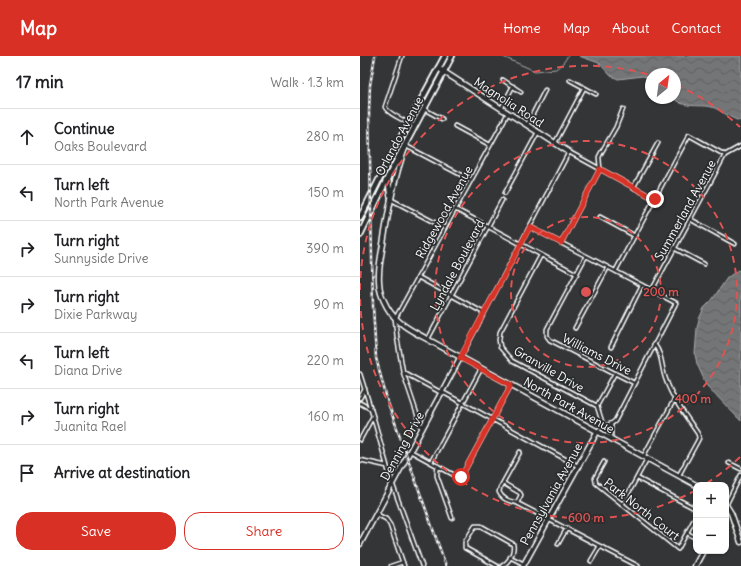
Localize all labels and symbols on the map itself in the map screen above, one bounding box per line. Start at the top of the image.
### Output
north arrow [645,68,681,104]
street label: Magnolia Road [471,74,547,130]
street label: Orlando Avenue [372,94,426,178]
street label: Summerland Avenue [651,157,719,263]
street label: Ridgewood Avenue [412,163,476,261]
route end [646,190,664,208]
street label: Lyndale Boulevard [427,217,487,313]
text: 200 m [643,284,679,299]
centre of rings [579,285,593,299]
street label: Williams Drive [560,330,634,378]
street label: Granville Drive [511,343,587,395]
street label: North Park Avenue [521,374,617,436]
text: 400 m [675,391,712,406]
street label: Denning Drive [377,409,427,483]
street label: Pennsylvania Avenue [517,440,585,548]
route start [452,468,470,486]
street label: Park North Court [601,475,683,543]
text: 600 m [568,510,605,525]

